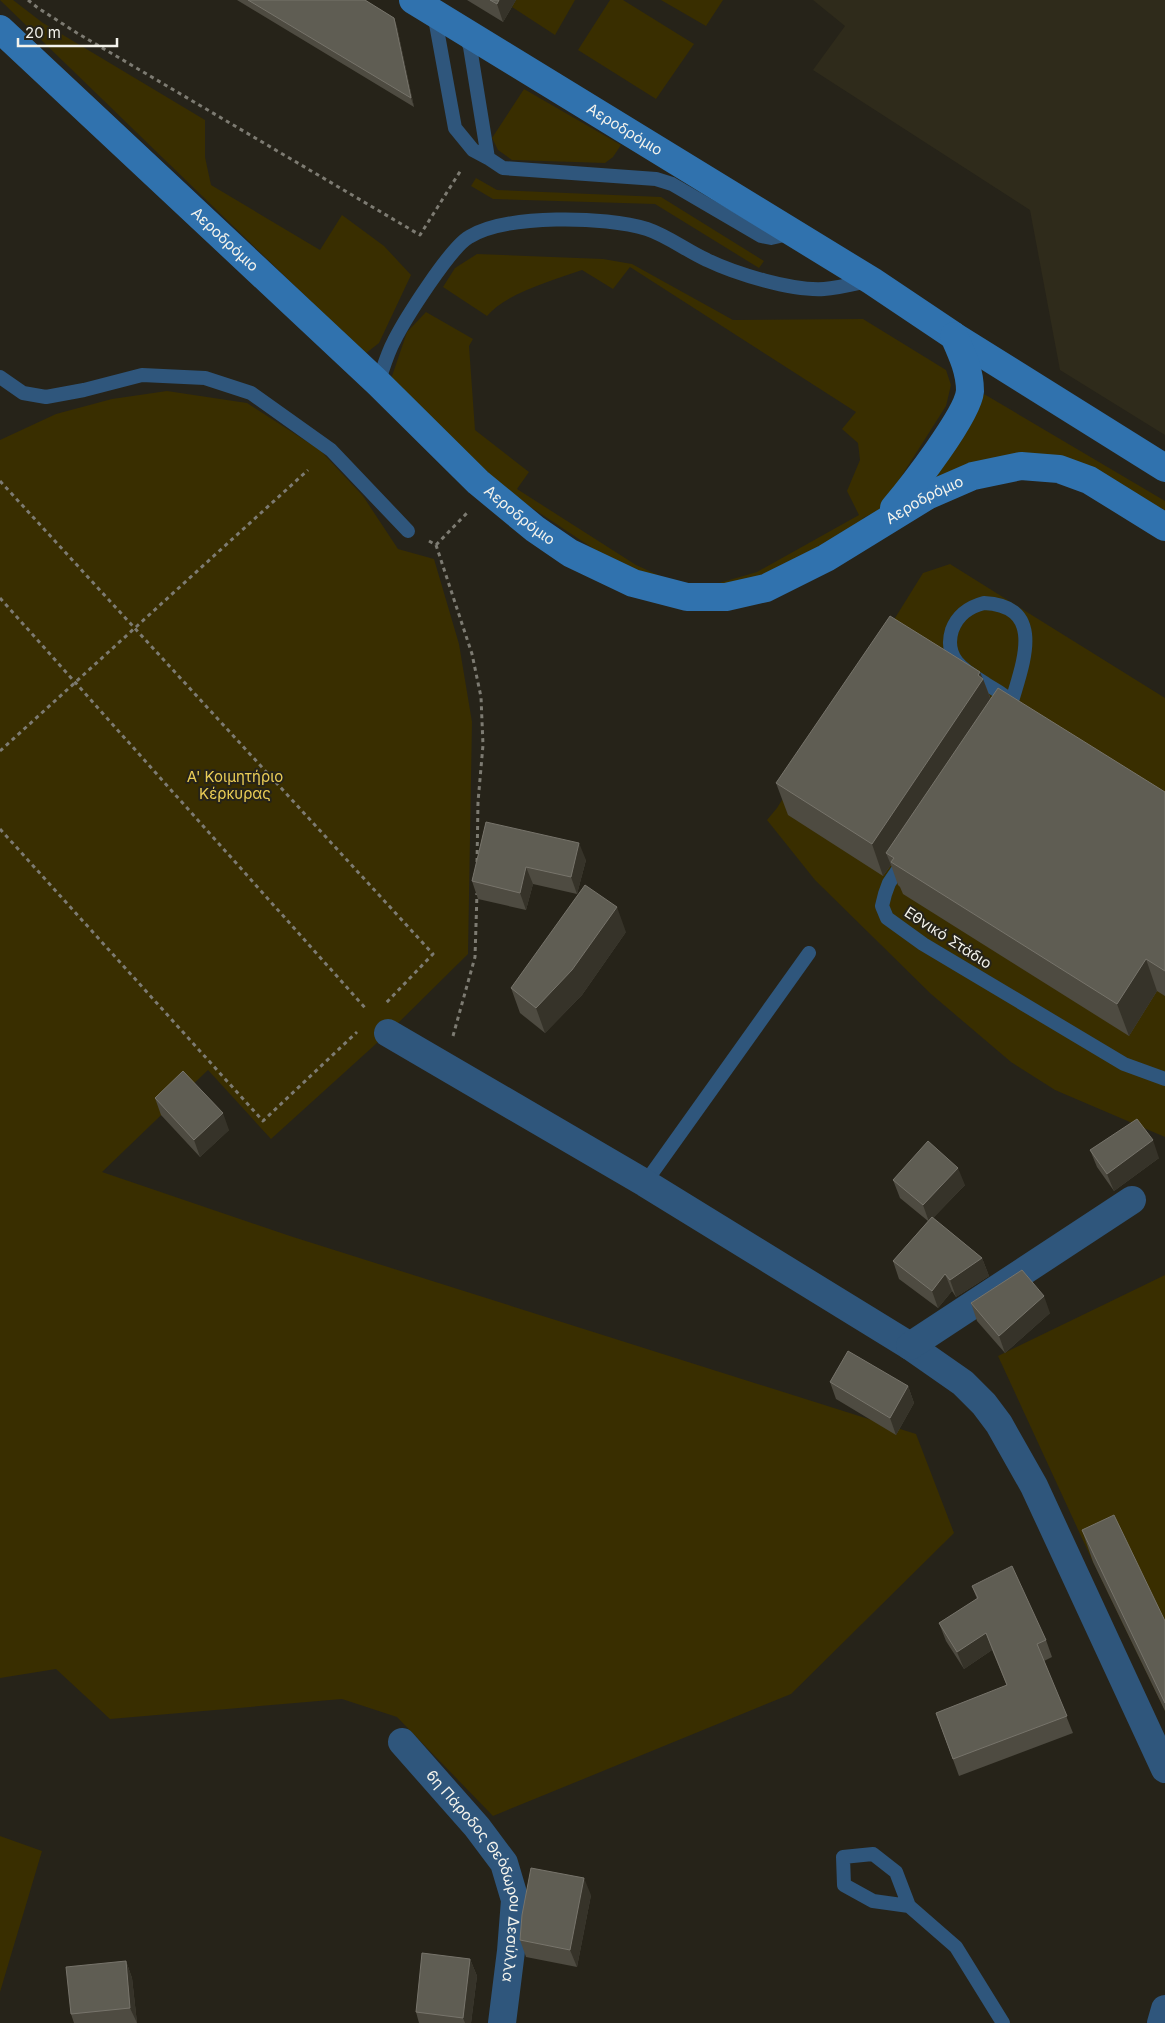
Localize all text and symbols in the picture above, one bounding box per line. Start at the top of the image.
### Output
scale bar [18,15,116,47]
text: 20 m [25,23,61,42]
street label: Αεροδρόμιο [583,99,666,159]
street label: Αεροδρόμιο [187,203,263,275]
street label: Αεροδρόμιο [882,471,966,528]
street label: Αεροδρόμιο [480,481,559,549]
park label: Α' Κοιμητήριο Κέρκυρας [187,767,283,803]
street label: Εθνικό Στάδιο [901,902,995,973]
street label: 6η Πάροδος Θεόδωρου Δεσύλλα [422,1766,526,1983]

